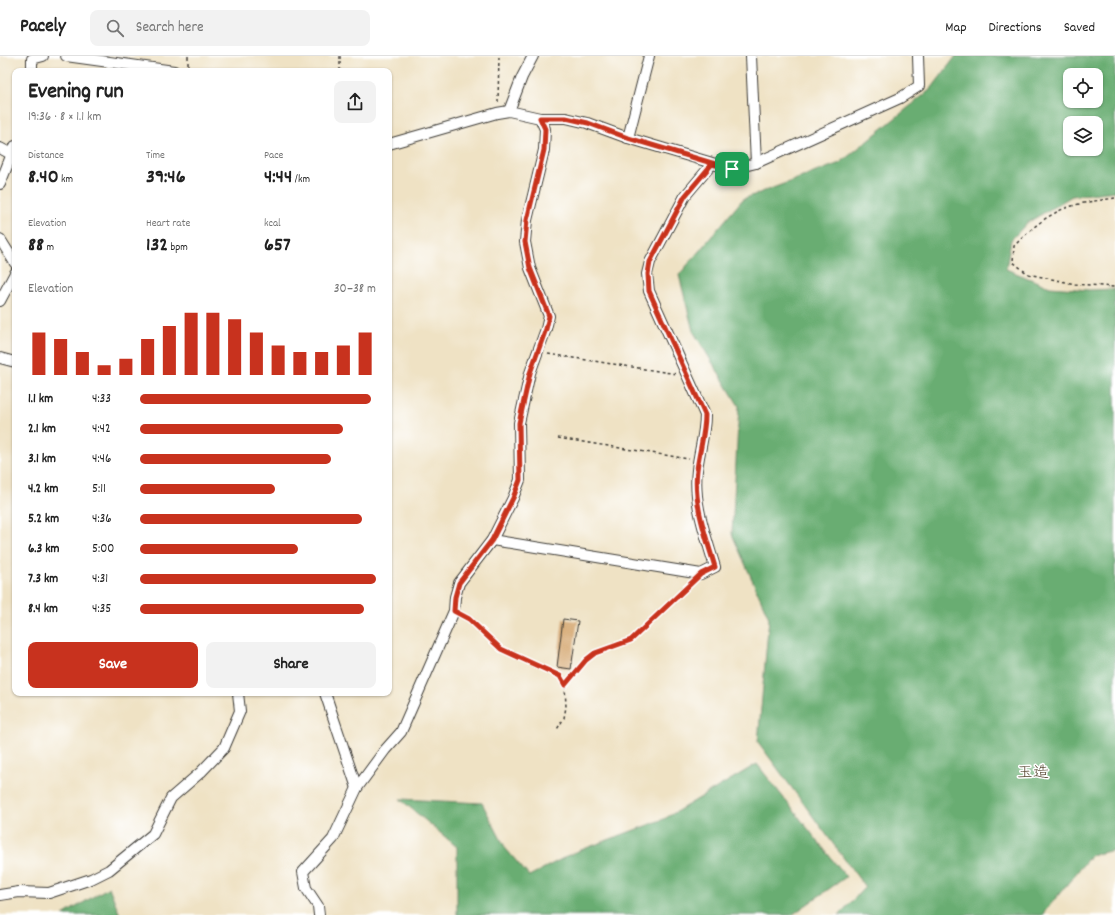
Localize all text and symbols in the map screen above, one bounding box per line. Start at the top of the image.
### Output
search box [90,10,370,46]
text: Pacely [20,14,66,41]
icon: search [104,17,126,39]
text: Search here [136,17,204,39]
text: Map [945,18,967,38]
text: Directions [989,18,1042,38]
text: Saved [1064,18,1095,38]
map controls [1063,68,1103,156]
button: locate [1063,68,1103,108]
text: Evening run [28,77,124,108]
button: share [334,81,376,123]
text: 19:36 · 8 × 1.1 km [28,108,101,127]
button: layers [1063,116,1103,156]
text: Distance [28,148,64,164]
text: Time [146,148,165,164]
text: Pace [264,148,283,164]
pin [715,152,749,186]
icon: arrive [721,158,743,180]
text: 8.40 [28,164,59,192]
text: 39:46 [146,164,185,192]
text: 4:44 [264,164,292,192]
text: km [59,172,73,188]
text: /km [292,172,310,188]
text: Elevation [28,216,66,232]
text: Heart rate [146,216,190,232]
text: kcal [264,216,281,232]
text: 88 [28,232,44,260]
text: 132 [146,232,168,260]
text: 657 [264,232,291,260]
text: m [44,240,54,256]
text: bpm [168,240,188,256]
text: Elevation [28,280,73,299]
text: 30–38 m [334,280,376,299]
text: 1.1 km [28,390,53,409]
text: 4:33 [92,390,111,409]
text: 2.1 km [28,420,56,439]
text: 4:42 [92,420,111,439]
text: 3.1 km [28,450,56,469]
text: 4:46 [92,450,111,469]
text: 4.2 km [28,480,58,499]
text: 5:11 [92,480,106,499]
text: 5.2 km [28,510,59,529]
text: 4:36 [92,510,112,529]
text: 6.3 km [28,540,60,559]
text: 5:00 [92,540,114,559]
text: 7.3 km [28,570,58,589]
text: 4:31 [92,570,108,589]
text: 8.4 km [28,600,58,619]
text: 4:35 [92,600,111,619]
button: Save [28,642,198,688]
button: Share [206,642,376,688]
district label: 玉造 [1017,762,1049,785]

